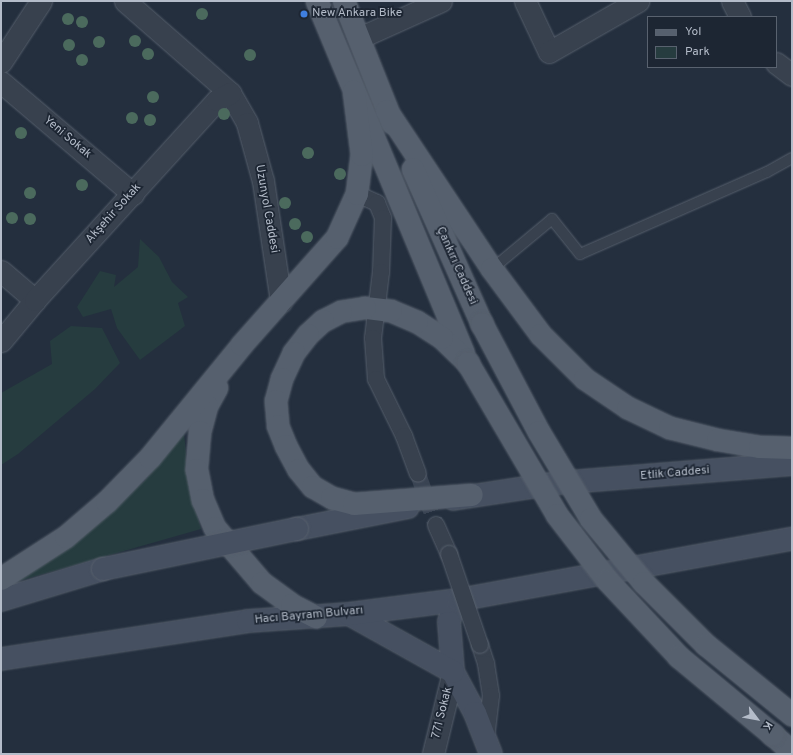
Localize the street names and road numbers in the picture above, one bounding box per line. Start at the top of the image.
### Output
street label: Yeni Sokak [40,114,94,162]
street label: Uzunyol Caddesi [251,164,281,254]
street label: Akşehir Sokak [83,181,145,247]
street label: Çankırı Caddesi [432,225,480,307]
street label: Etlik Caddesi [640,464,710,484]
street label: Hacı Bayram Bulvarı [254,604,364,628]
street label: 771 Sokak [430,686,456,740]

